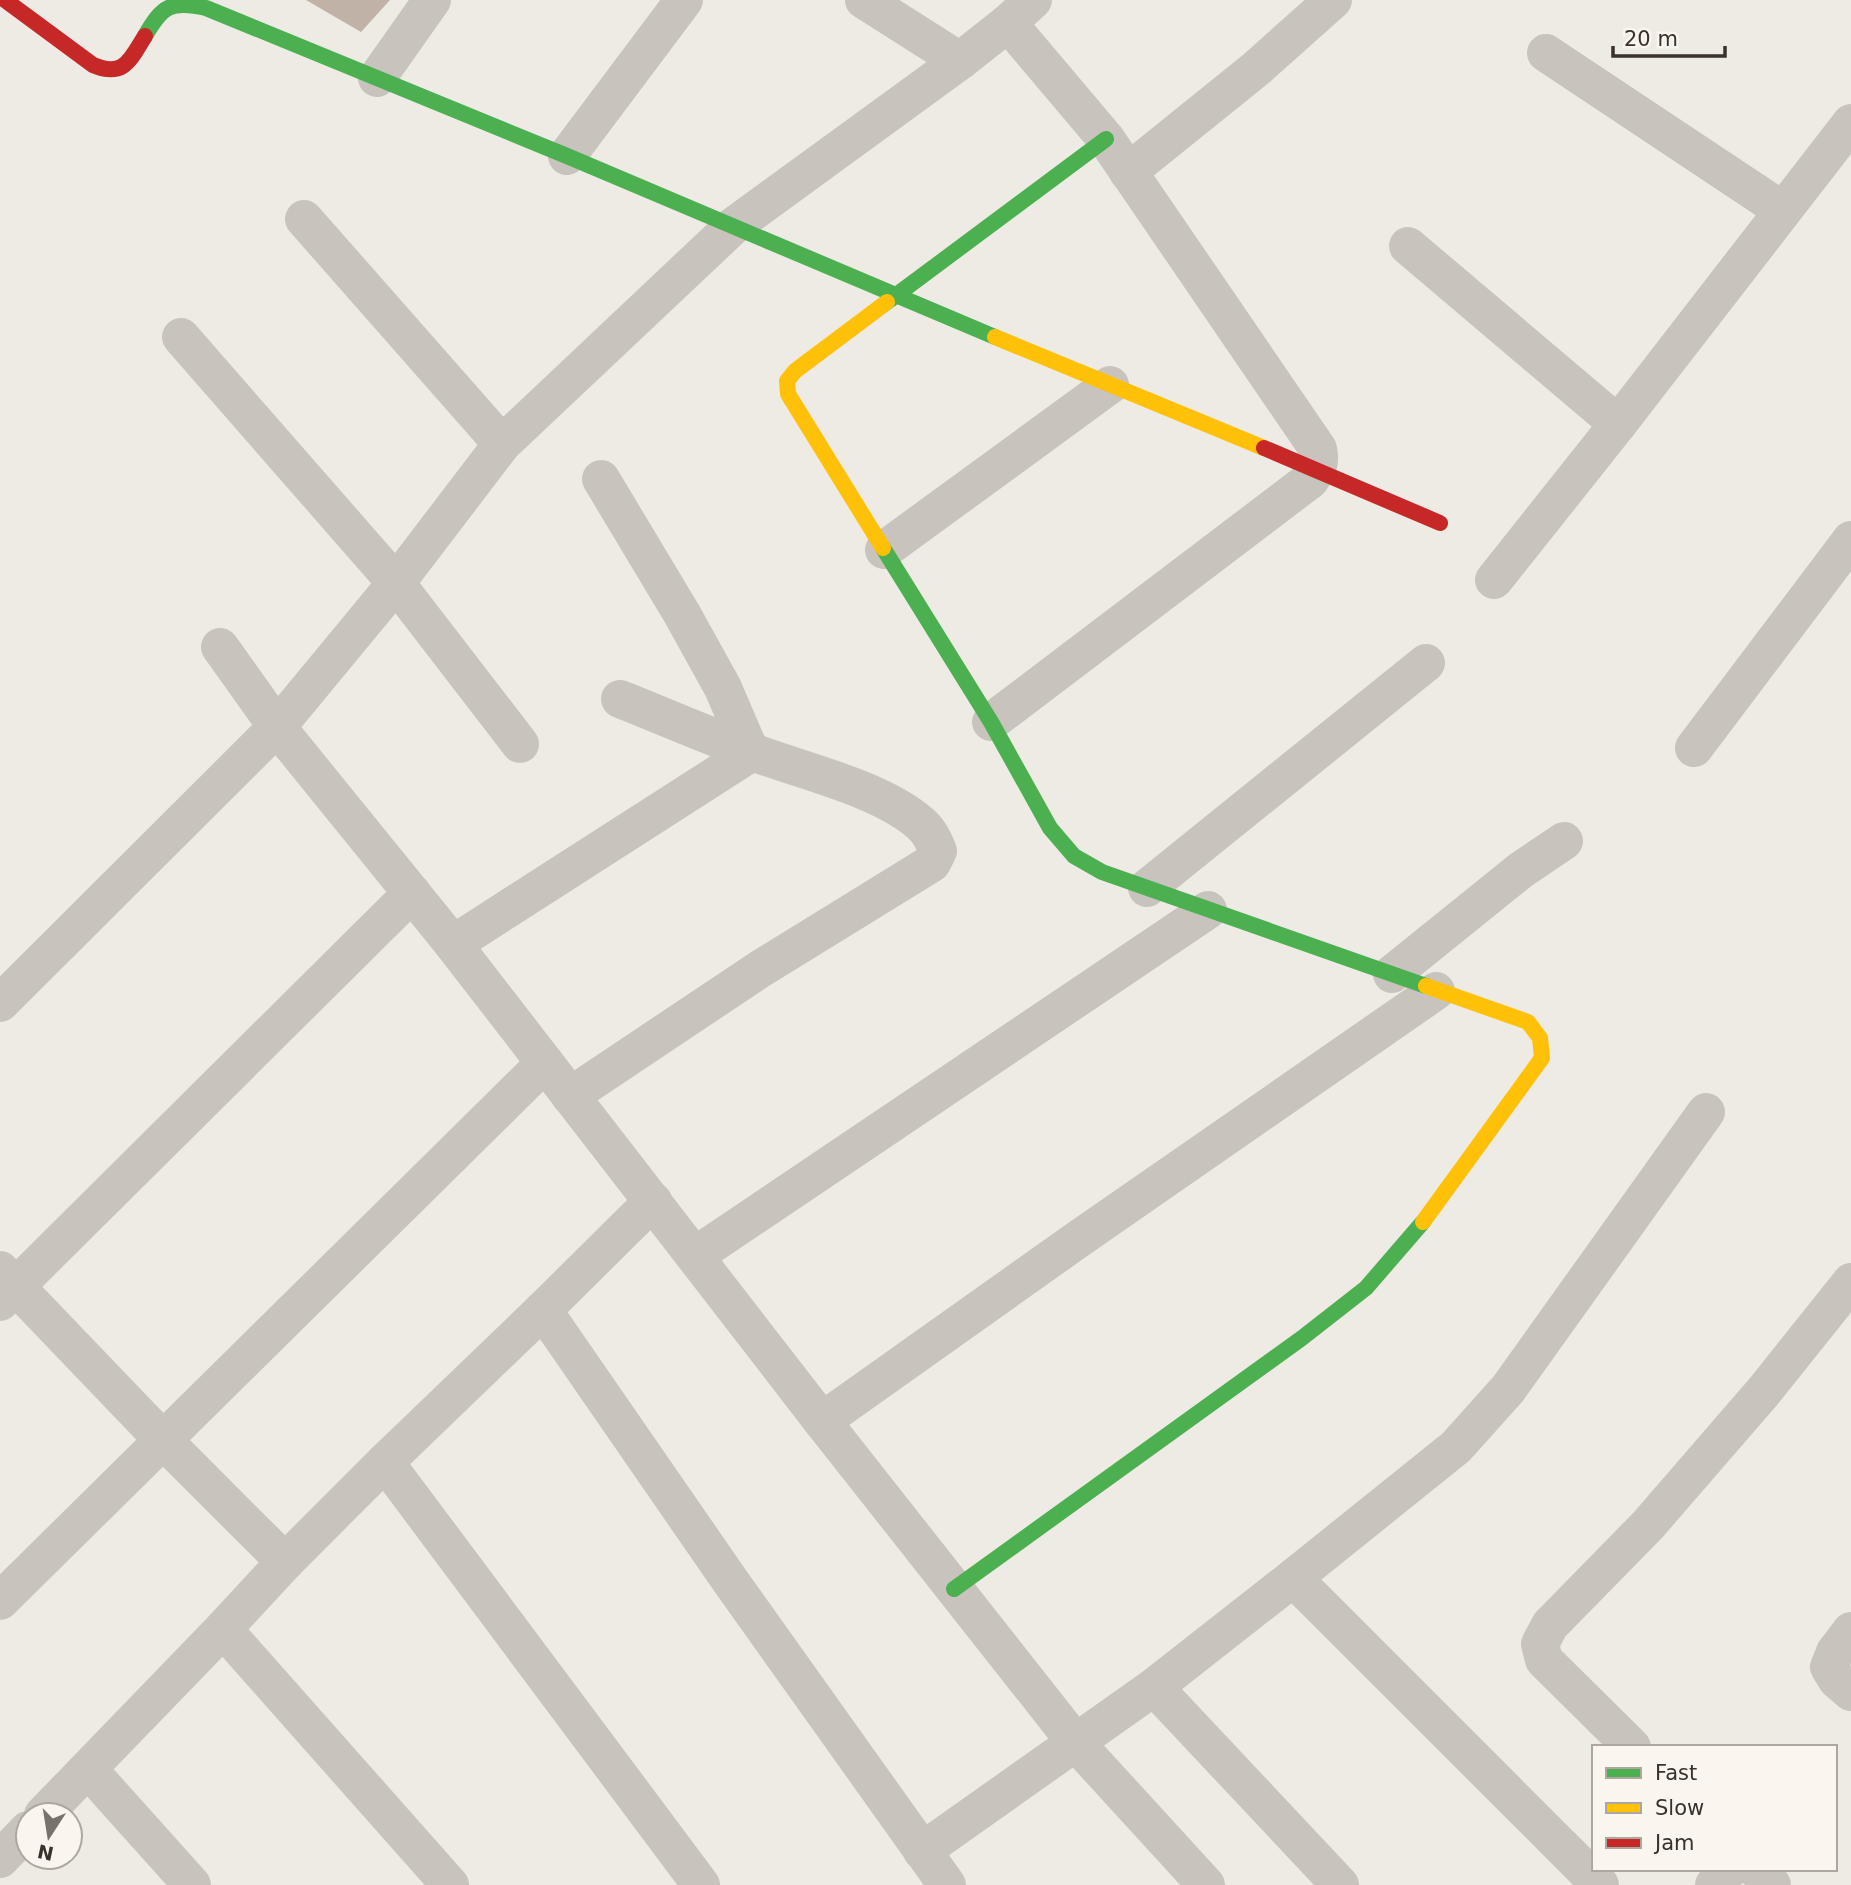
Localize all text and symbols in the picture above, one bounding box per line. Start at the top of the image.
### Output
scale bar [1613,14,1725,58]
text: 20 m [1624,27,1678,51]
legend [1592,1745,1837,1871]
text: Fast [1655,1761,1697,1785]
text: Slow [1655,1796,1704,1820]
north arrow [14,1801,84,1871]
text: Jam [1653,1831,1695,1855]
text: N [35,1840,56,1865]

